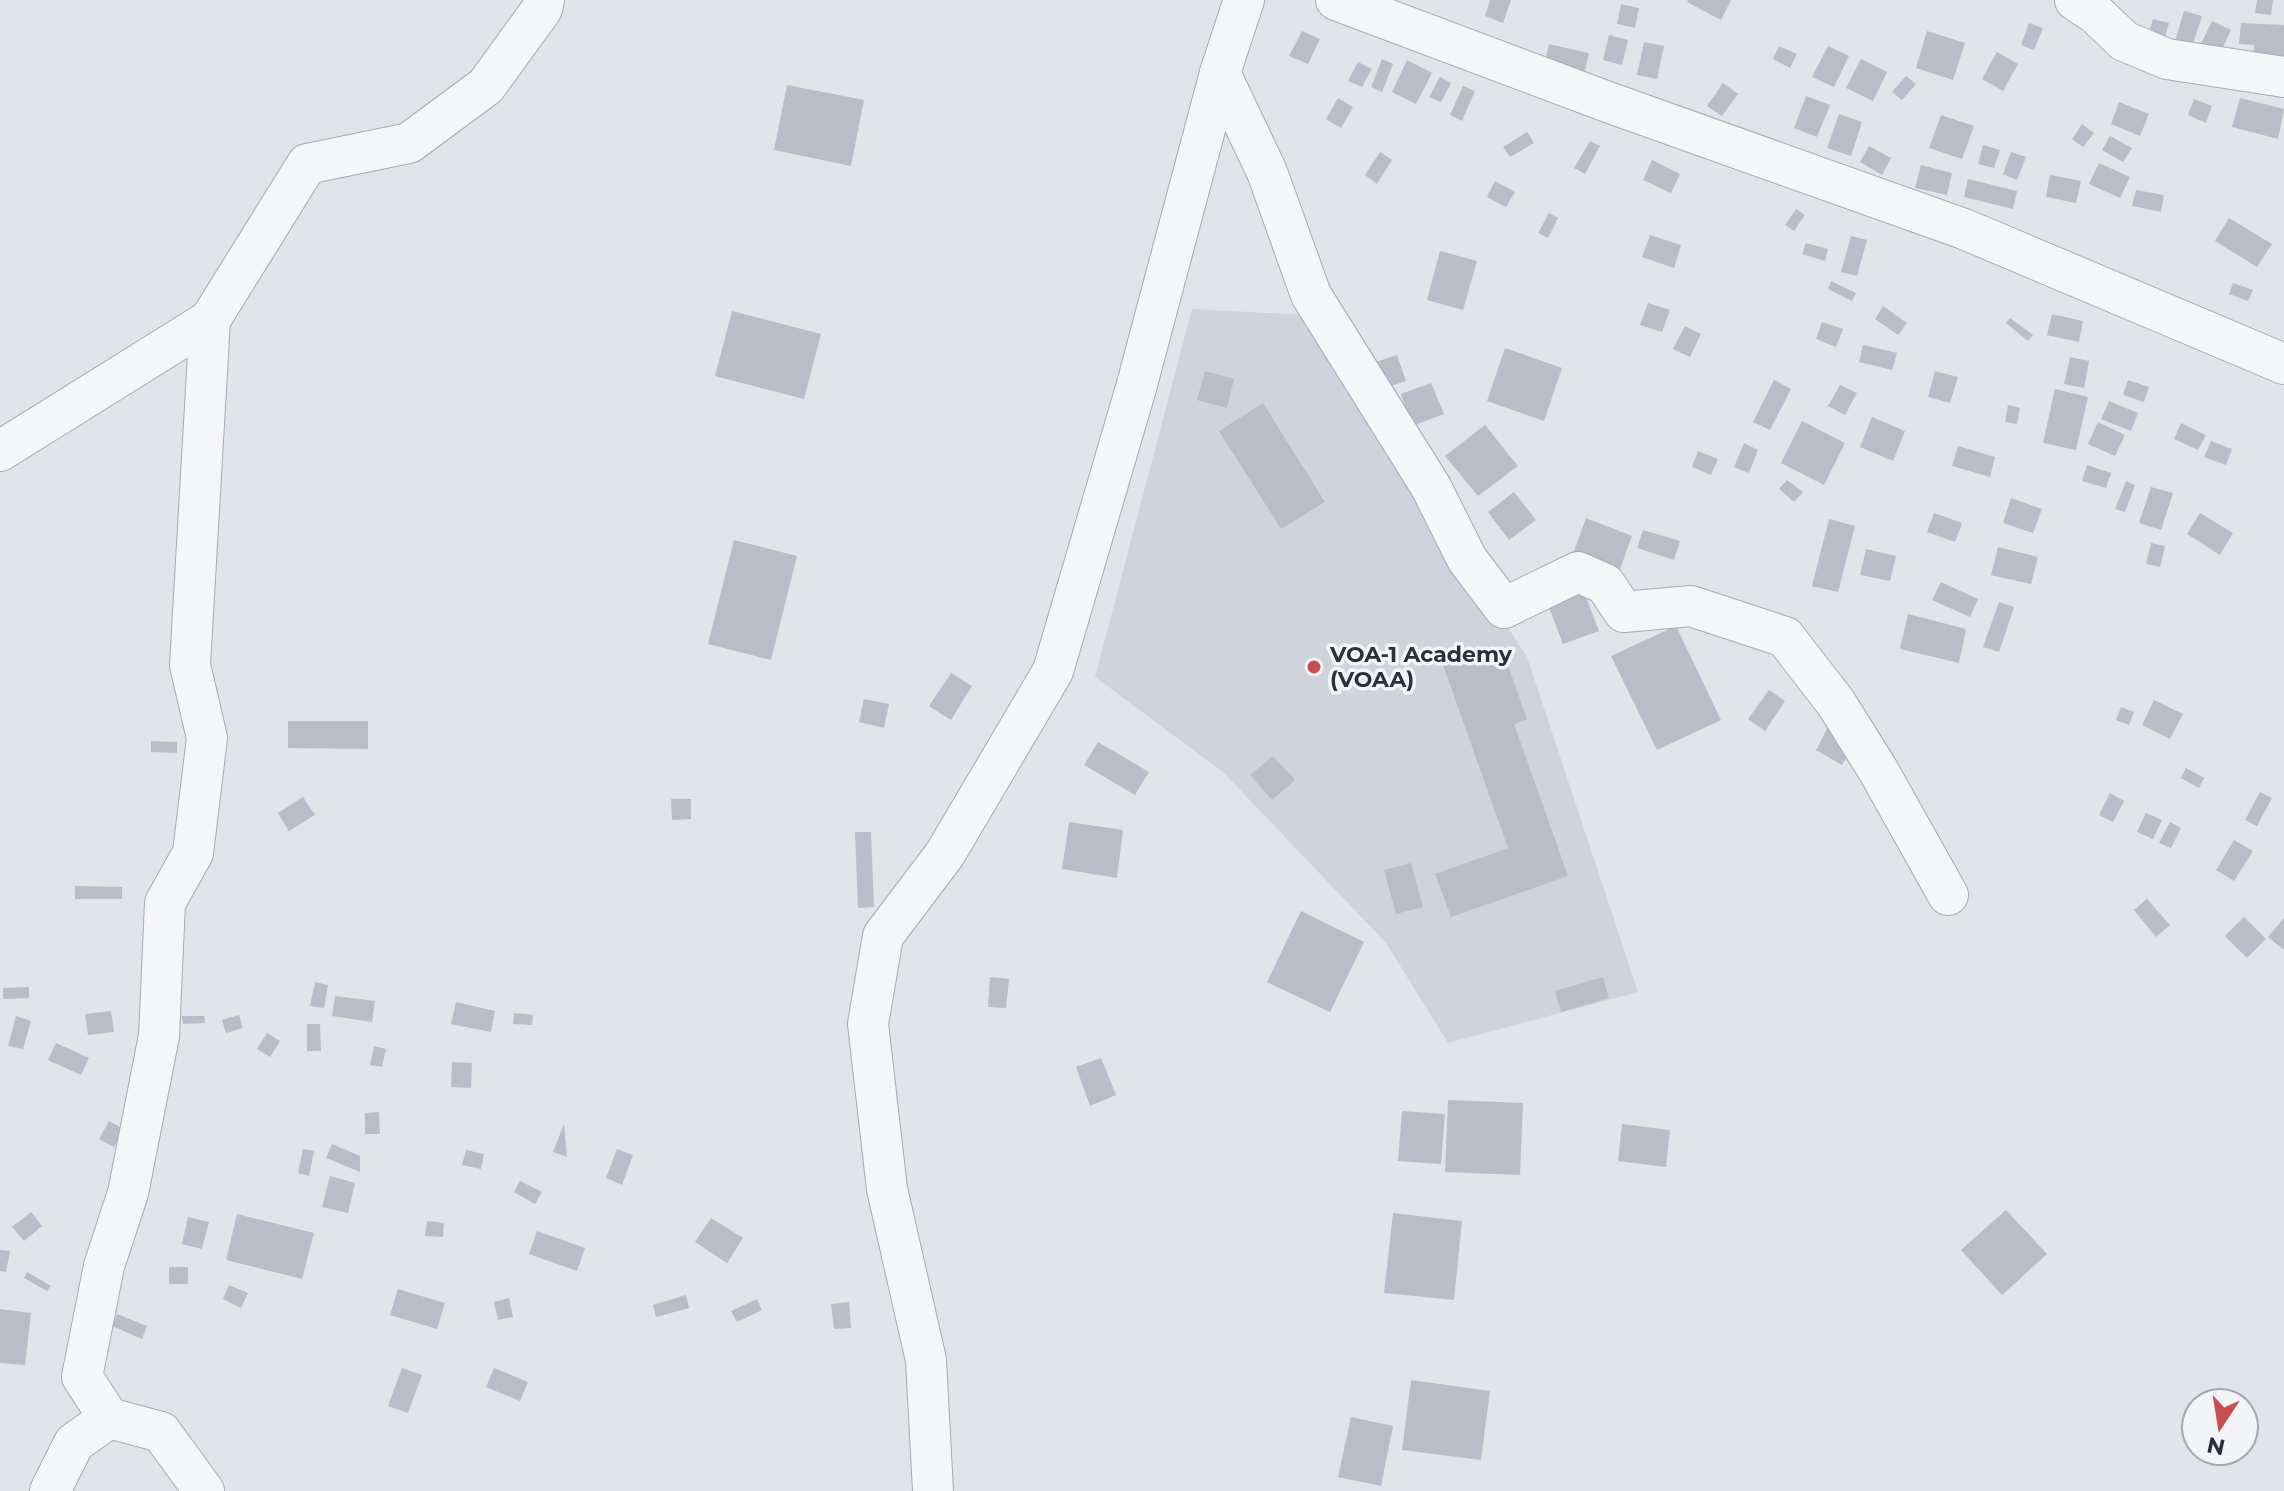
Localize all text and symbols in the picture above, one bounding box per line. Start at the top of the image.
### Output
place label: VOA-1 Academy (VOAA) [1329,641,1513,693]
marker: VOA-1 Academy (VOAA) [1305,658,1323,676]
north arrow [2180,1387,2260,1467]
text: N [2204,1431,2227,1461]

